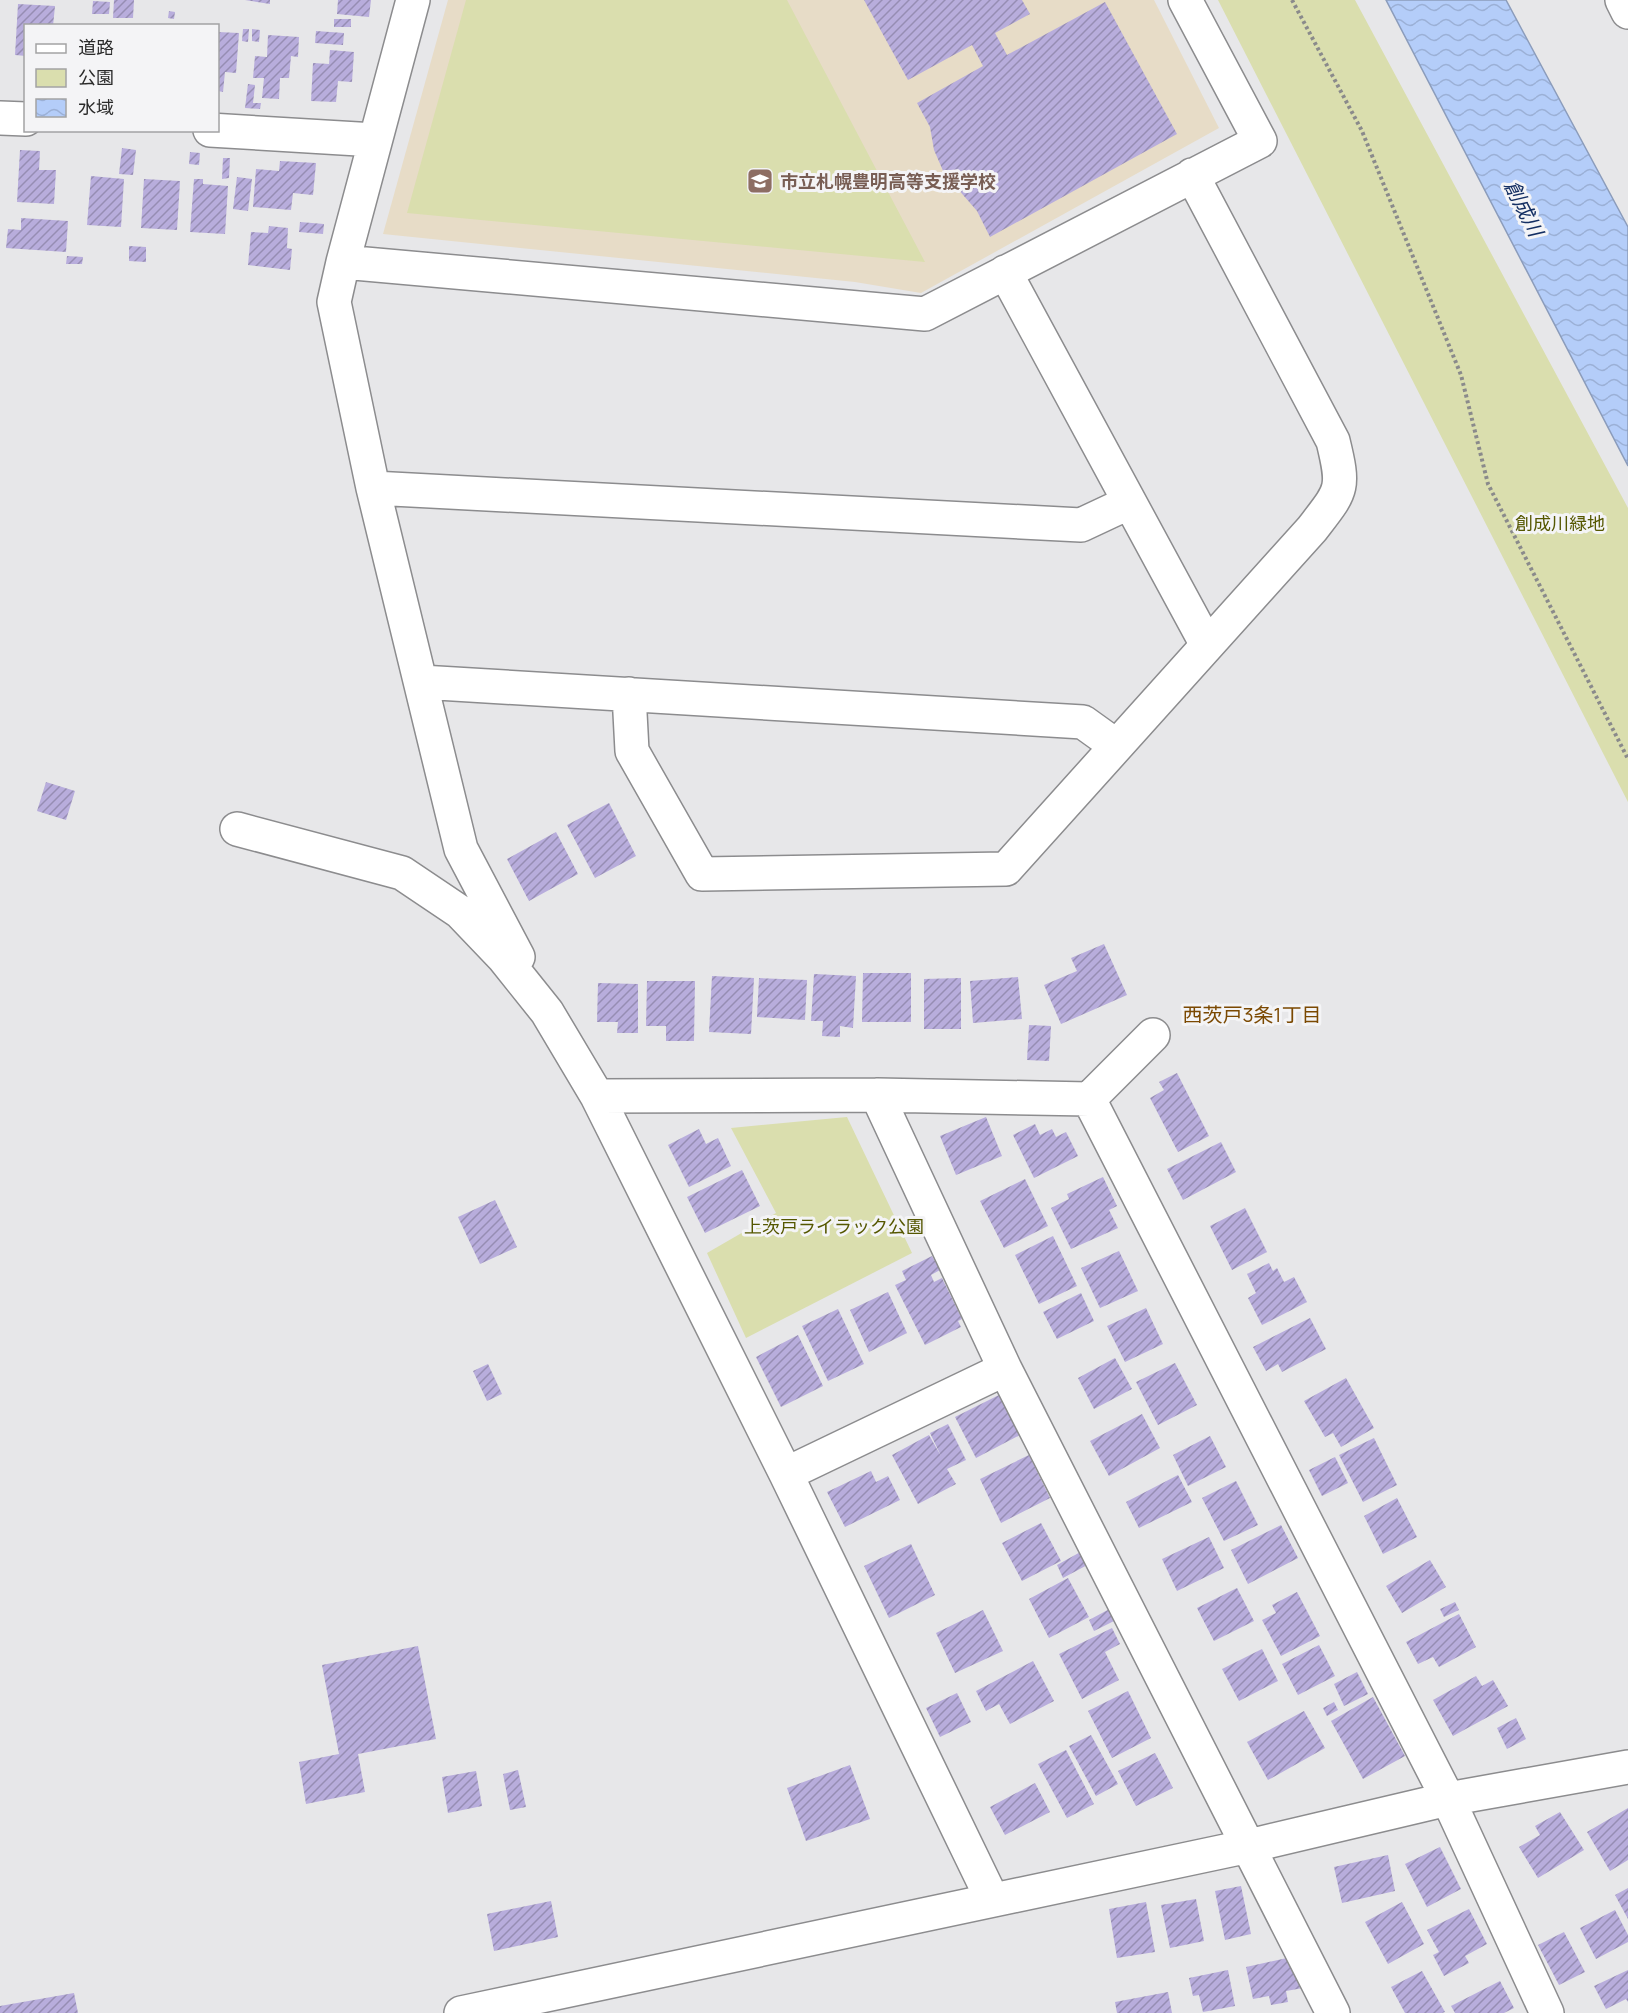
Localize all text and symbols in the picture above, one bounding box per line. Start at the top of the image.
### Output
legend [24,24,219,132]
text: 道路 [78,35,114,59]
text: 公園 [78,65,114,89]
text: 水域 [78,95,114,119]
school or university icon: 市立札幌豊明高等支援学校 [745,166,775,196]
place label: 市立札幌豊明高等支援学校 [780,169,996,193]
water label: 創成川 [1498,175,1551,243]
park label: 創成川緑地 [1515,511,1605,535]
district label: 西茨戸3条1丁目 [1183,1001,1321,1028]
park label: 上茨戸ライラック公園 [744,1214,924,1238]

